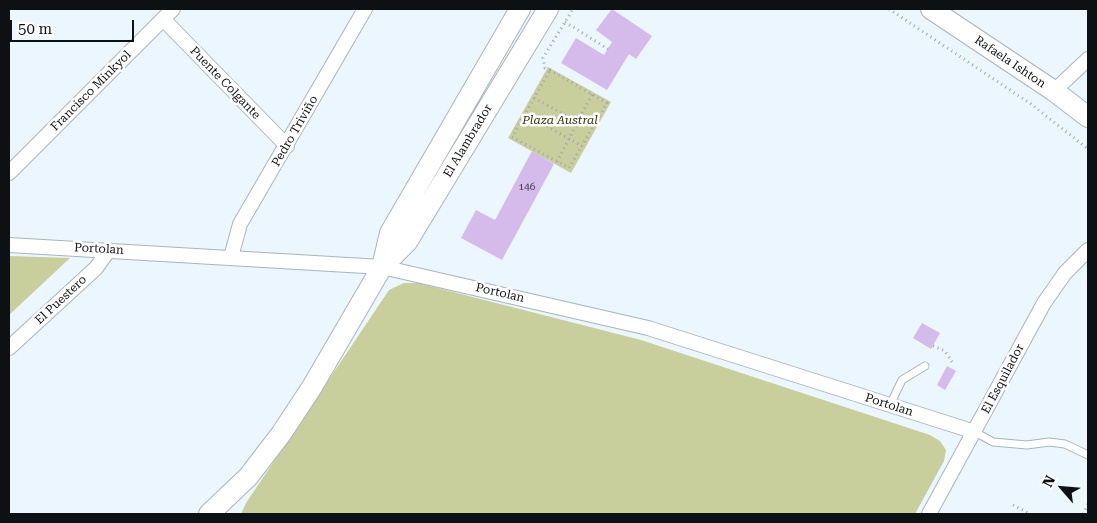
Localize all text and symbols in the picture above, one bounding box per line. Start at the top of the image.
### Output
scale bar [12,10,136,42]
text: 50 m [18,20,52,38]
street label: Rafaela Ishton [972,33,1048,91]
street label: Puente Colgante [187,44,263,122]
street label: Francisco Minkyol [48,48,134,134]
street label: Pedro Triviño [269,93,321,169]
street label: El Alambrador [440,102,496,180]
park label: Plaza Austral [522,113,598,127]
house number: 146 [519,181,535,193]
street label: Portolan [74,241,124,257]
street label: El Puestero [32,272,90,328]
street label: Portolan [474,280,526,306]
street label: El Esquilador [979,342,1027,416]
street label: Portolan [863,390,915,420]
north arrow [1037,463,1087,513]
text: N [1039,473,1058,490]

